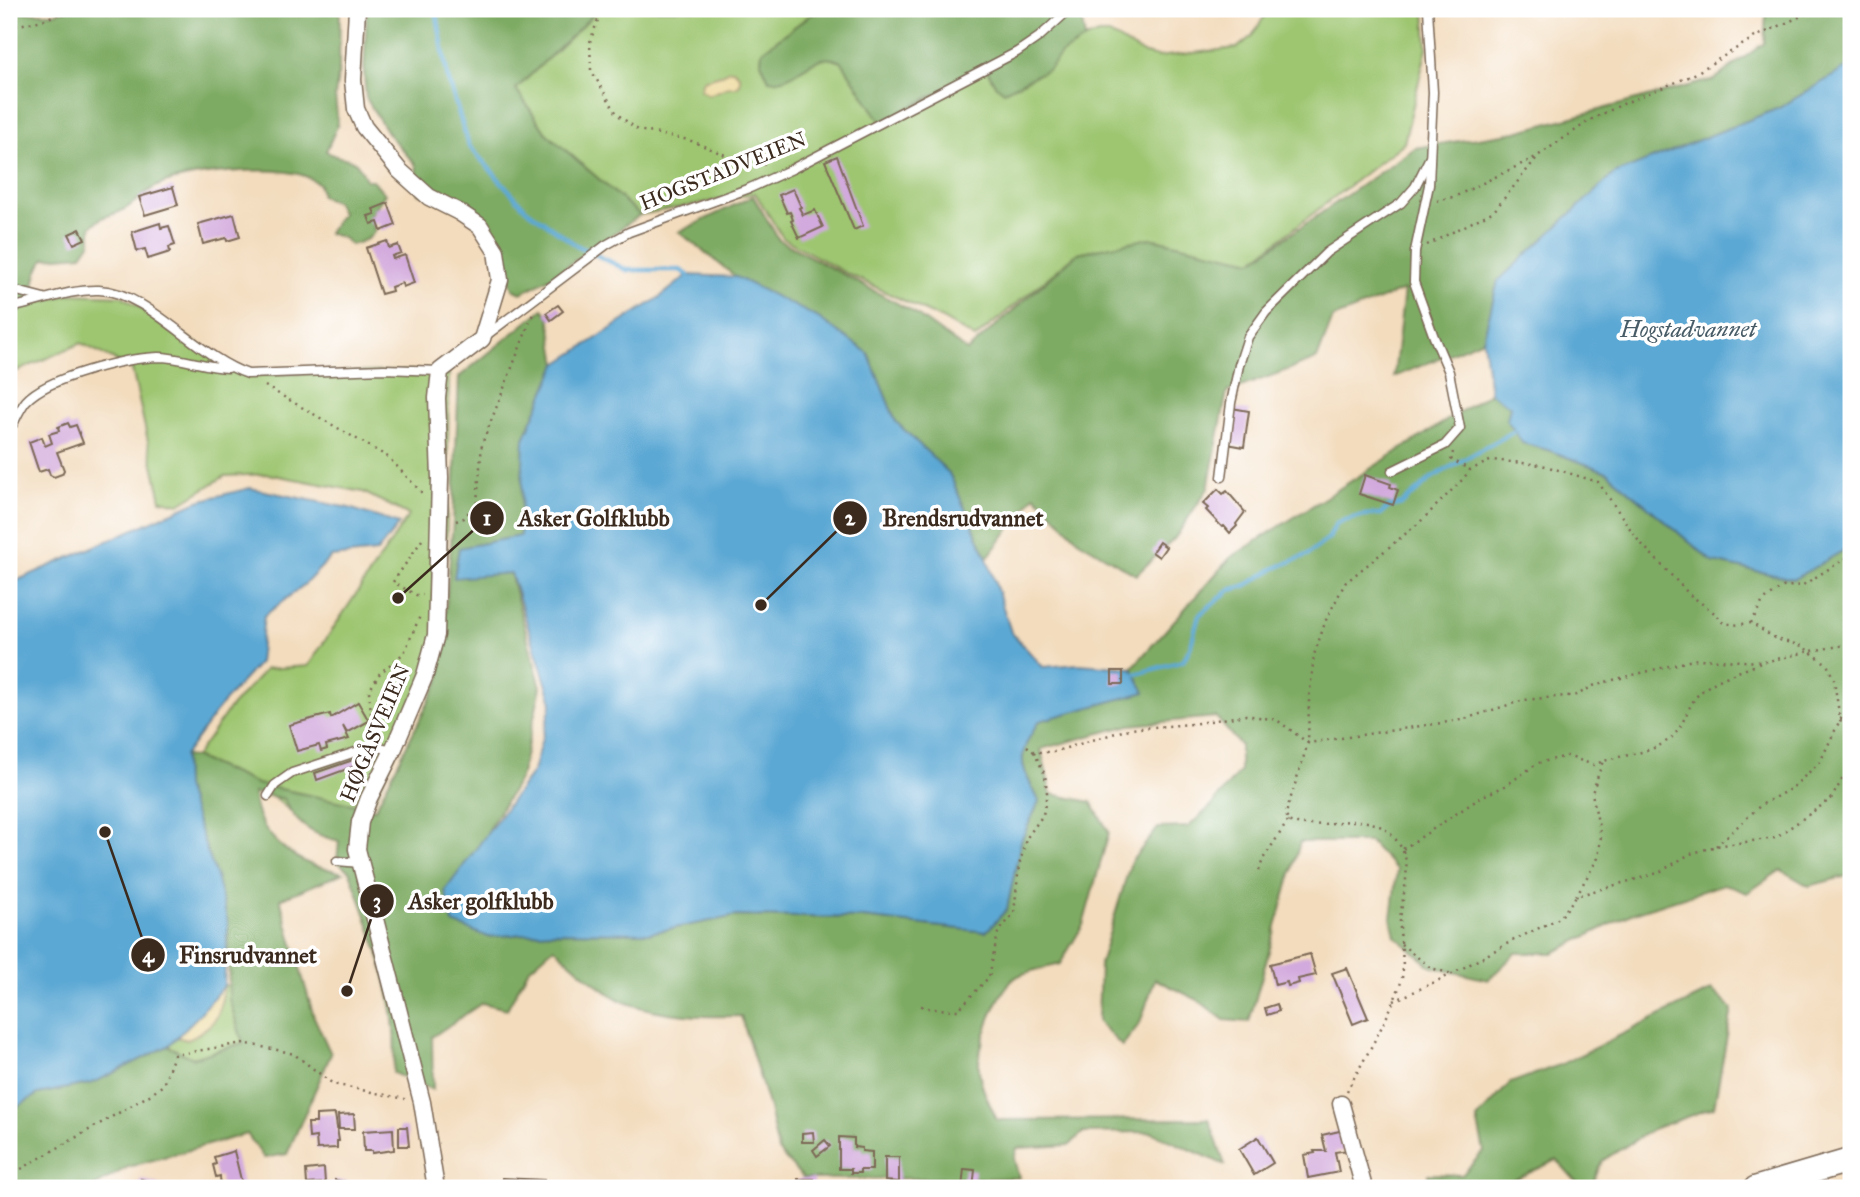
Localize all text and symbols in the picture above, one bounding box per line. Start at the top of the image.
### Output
street label: HOGSTADVEIEN [636,126,810,216]
water label: Hogstadvannet [1619,315,1758,343]
callout: Asker Golfklubb [470,496,684,540]
callout: Brendsrudvannet [833,496,1057,540]
text: Asker Golfklubb [516,504,670,532]
text: Brendsrudvannet [882,504,1045,532]
text: 1 [483,505,491,531]
text: 2 [845,505,856,531]
street label: HØGÅSVEIEN [334,660,416,806]
callout: Asker golfklubb [359,879,568,923]
text: Asker golfklubb [406,887,554,916]
text: 3 [373,888,381,914]
callout: Finsrudvannet [130,933,331,977]
text: Finsrudvannet [179,941,318,969]
text: 4 [142,942,155,968]

